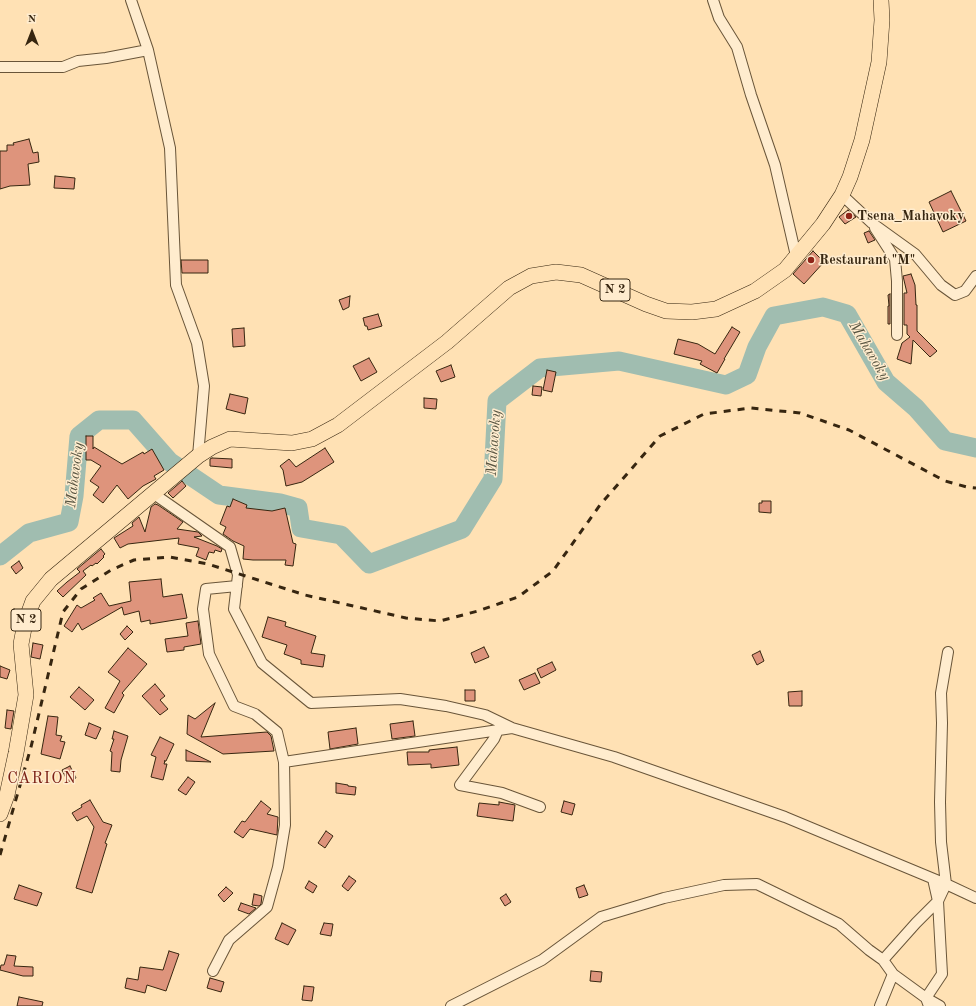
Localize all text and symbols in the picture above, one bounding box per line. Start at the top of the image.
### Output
north arrow [12,12,52,52]
text: N [28,14,36,25]
place label: Tsena_Mahavoky [857,208,965,224]
marker: Tsena_Mahavoky [844,211,854,221]
place label: Restaurant "M" [819,252,915,268]
marker: Restaurant "M" [806,255,816,265]
road number: N 2 [600,279,630,301]
water label: Mahavoky [844,318,894,384]
water label: Mahavoky [483,410,505,476]
water label: Mahavoky [62,441,88,509]
road number: N 2 [11,609,41,631]
district label: CARION [7,769,77,789]

